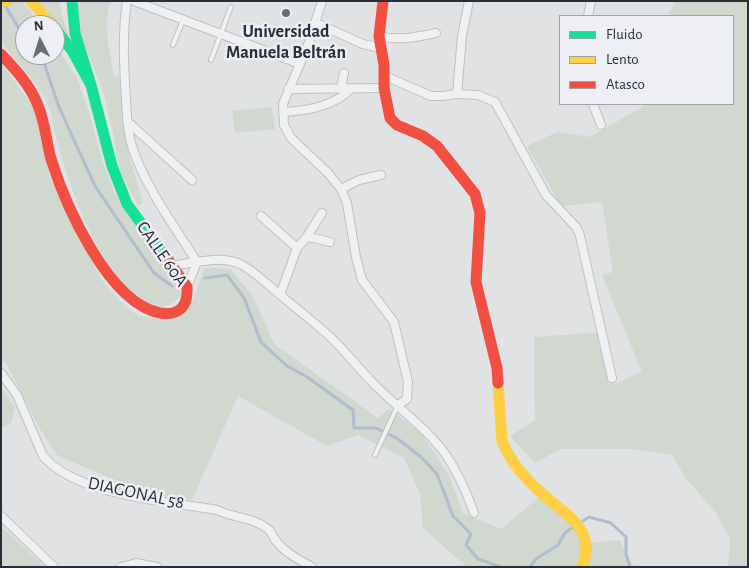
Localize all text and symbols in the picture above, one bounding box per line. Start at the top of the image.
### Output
marker: Universidad Manuela Beltrán [280,7,292,19]
north arrow [15,15,65,65]
legend [559,15,734,105]
text: N [33,19,44,33]
place label: Universidad Manuela Beltrán [226,21,346,64]
text: Fluido [606,27,643,42]
text: Lento [606,52,639,67]
text: Atasco [606,77,645,92]
street label: CALLE 60A [132,217,192,291]
street label: DIAGONAL 58 [86,472,186,514]

